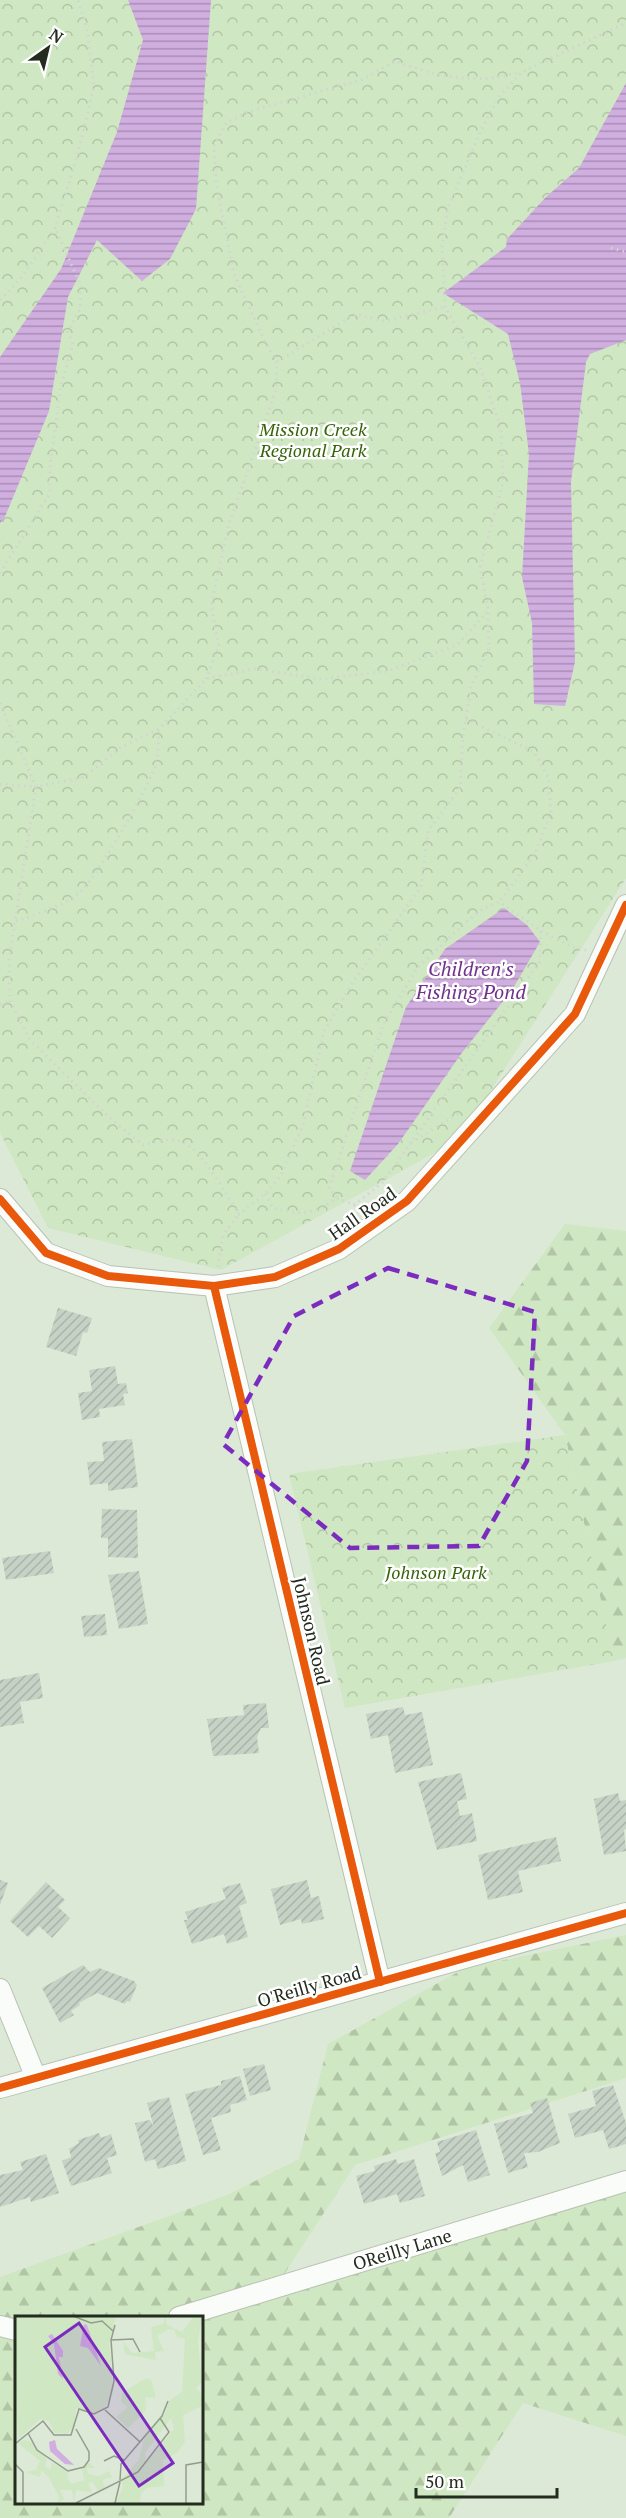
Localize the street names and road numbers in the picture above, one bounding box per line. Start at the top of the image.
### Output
street label: Hall Road [323,1181,401,1245]
street label: Johnson Road [288,1575,336,1687]
street label: O'Reilly Road [254,1960,364,2012]
street label: OReilly Lane [350,2223,454,2275]

